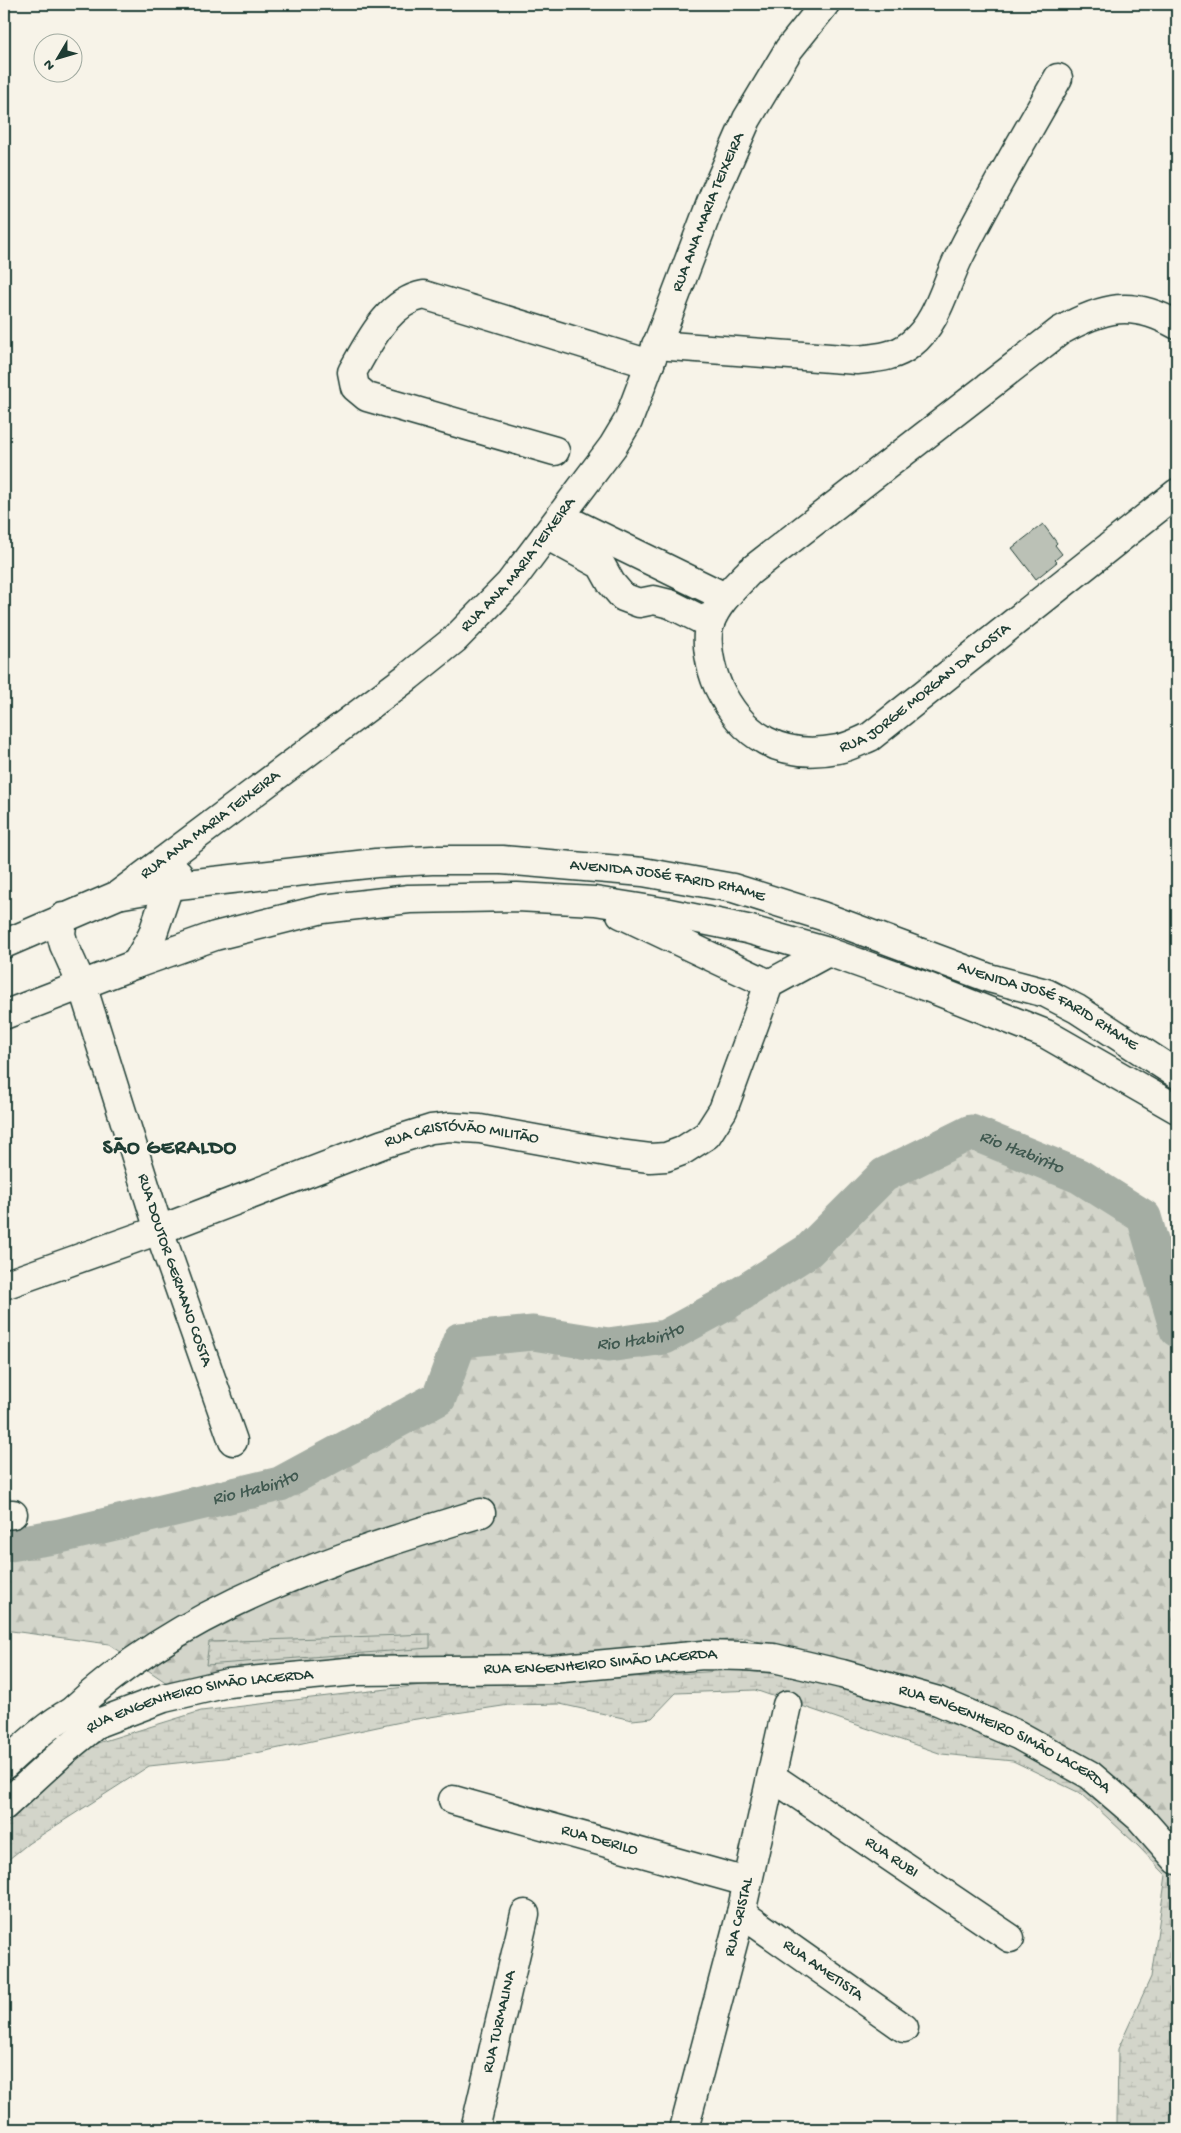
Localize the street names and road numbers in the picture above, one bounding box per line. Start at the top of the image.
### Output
street label: RUA ANA MARIA TEIXEIRA [668,128,750,295]
street label: RUA ANA MARIA TEIXEIRA [457,493,581,637]
street label: RUA JORGE MORGAN DA COSTA [837,618,1016,758]
street label: RUA ANA MARIA TEIXEIRA [137,766,286,884]
street label: AVENIDA JOSÉ FARID RHAME [569,856,768,907]
street label: AVENIDA JOSÉ FARID RHAME [954,958,1142,1056]
street label: RUA CRISTÓVÃO MILITÃO [382,1117,541,1152]
street label: RUA DOUTOR GERMANO COSTA [132,1171,216,1370]
street label: RUA ENGENHEIRO SIMÃO LACERDA [484,1645,719,1679]
street label: RUA ENGENHEIRO SIMÃO LACERDA [82,1665,315,1738]
street label: RUA ENGENHEIRO SIMÃO LACERDA [896,1681,1116,1799]
street label: RUA DERILO [559,1821,640,1861]
street label: RUA RUBI [861,1833,922,1883]
street label: RUA CRISTAL [720,1875,758,1959]
street label: RUA AMETISTA [779,1936,868,2007]
street label: RUA TURMALINA [479,1967,521,2075]

